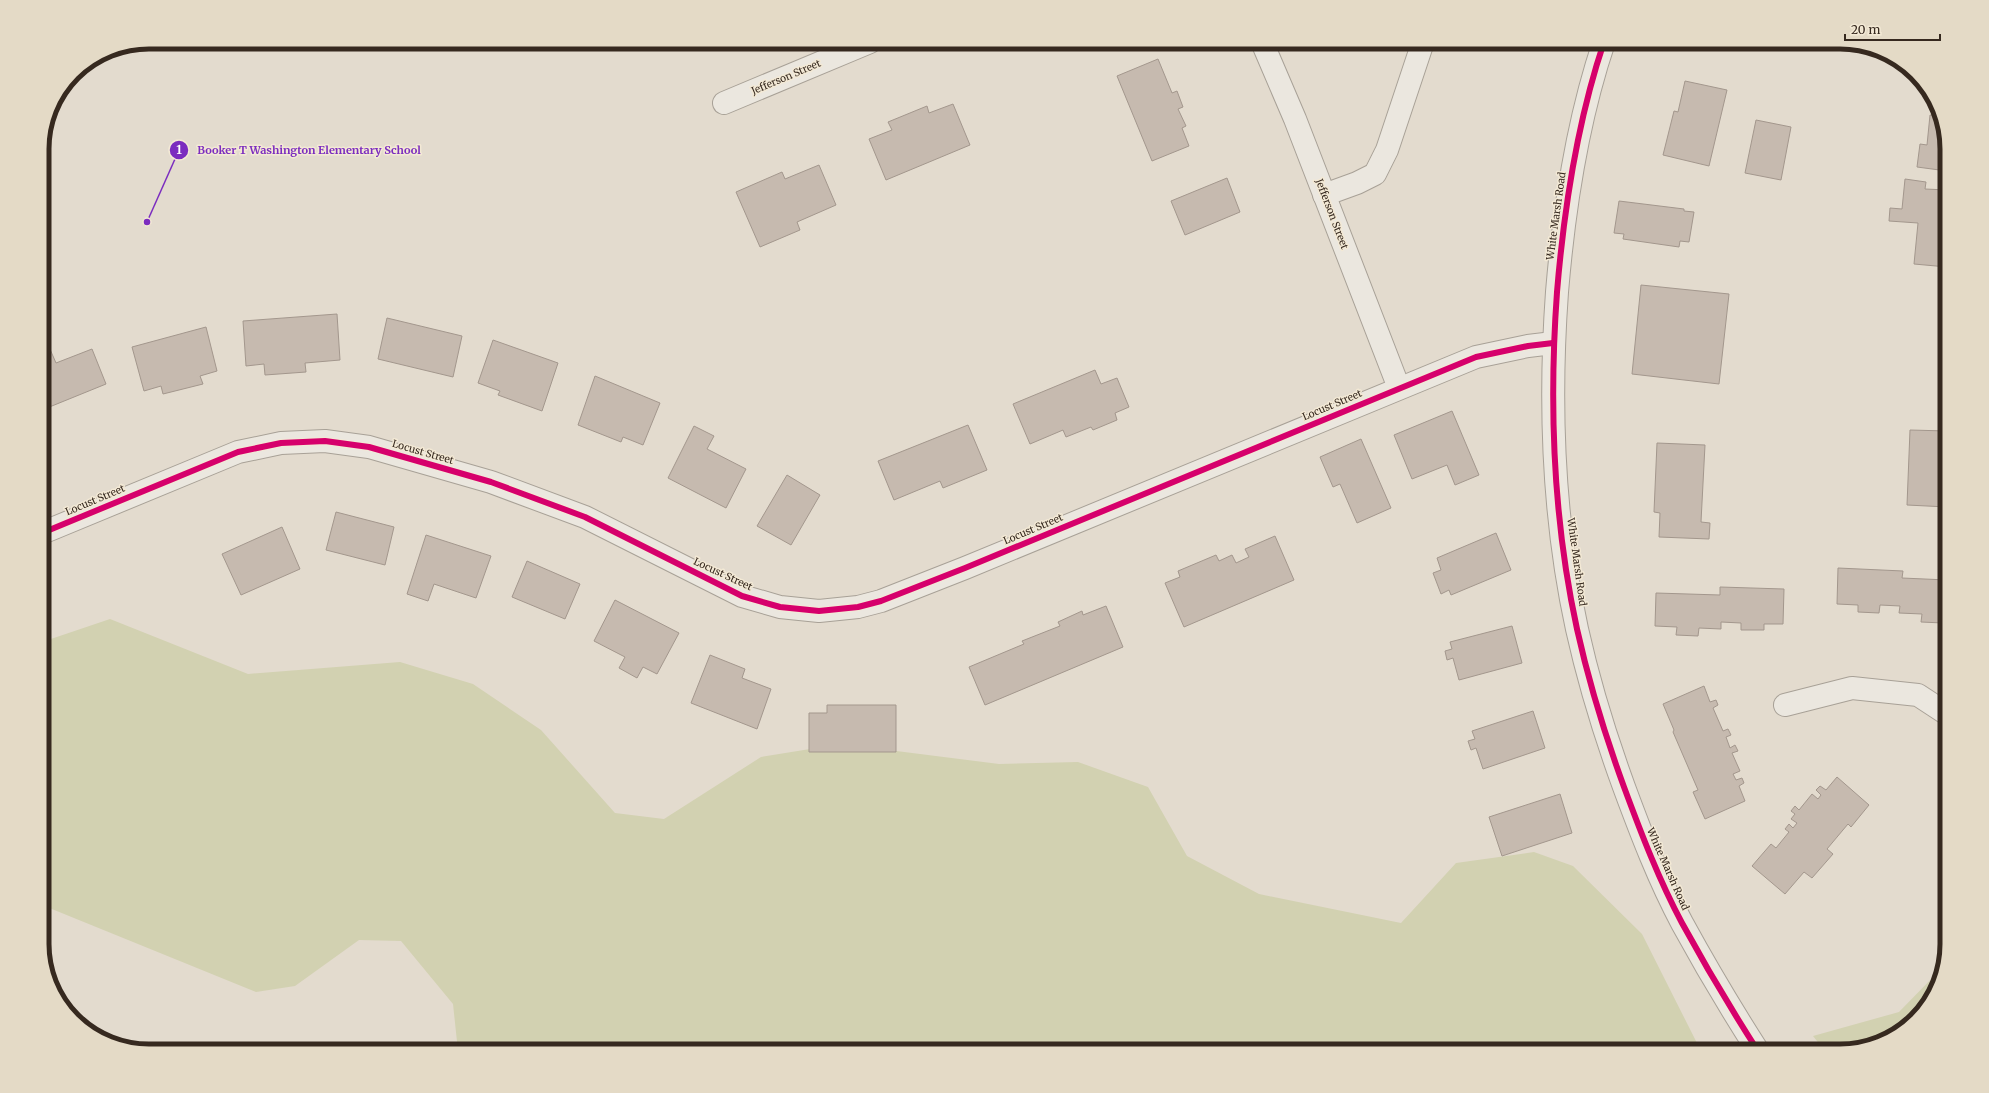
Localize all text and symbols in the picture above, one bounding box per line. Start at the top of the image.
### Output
scale bar [1845,16,1940,42]
text: 20 m [1851,22,1880,37]
street label: Jefferson Street [748,56,823,98]
callout: Booker T Washington Elementary School [169,138,428,161]
text: 1 [176,142,182,157]
text: Booker T Washington Elementary School [197,143,421,157]
street label: White Marsh Road [1543,171,1569,262]
street label: Jefferson Street [1312,176,1351,251]
street label: Locust Street [1300,387,1364,423]
street label: Locust Street [391,437,455,467]
street label: Locust Street [63,482,127,518]
street label: Locust Street [1001,511,1065,547]
street label: White Marsh Road [1564,516,1590,607]
street label: Locust Street [691,555,755,593]
street label: White Marsh Road [1644,825,1692,912]

